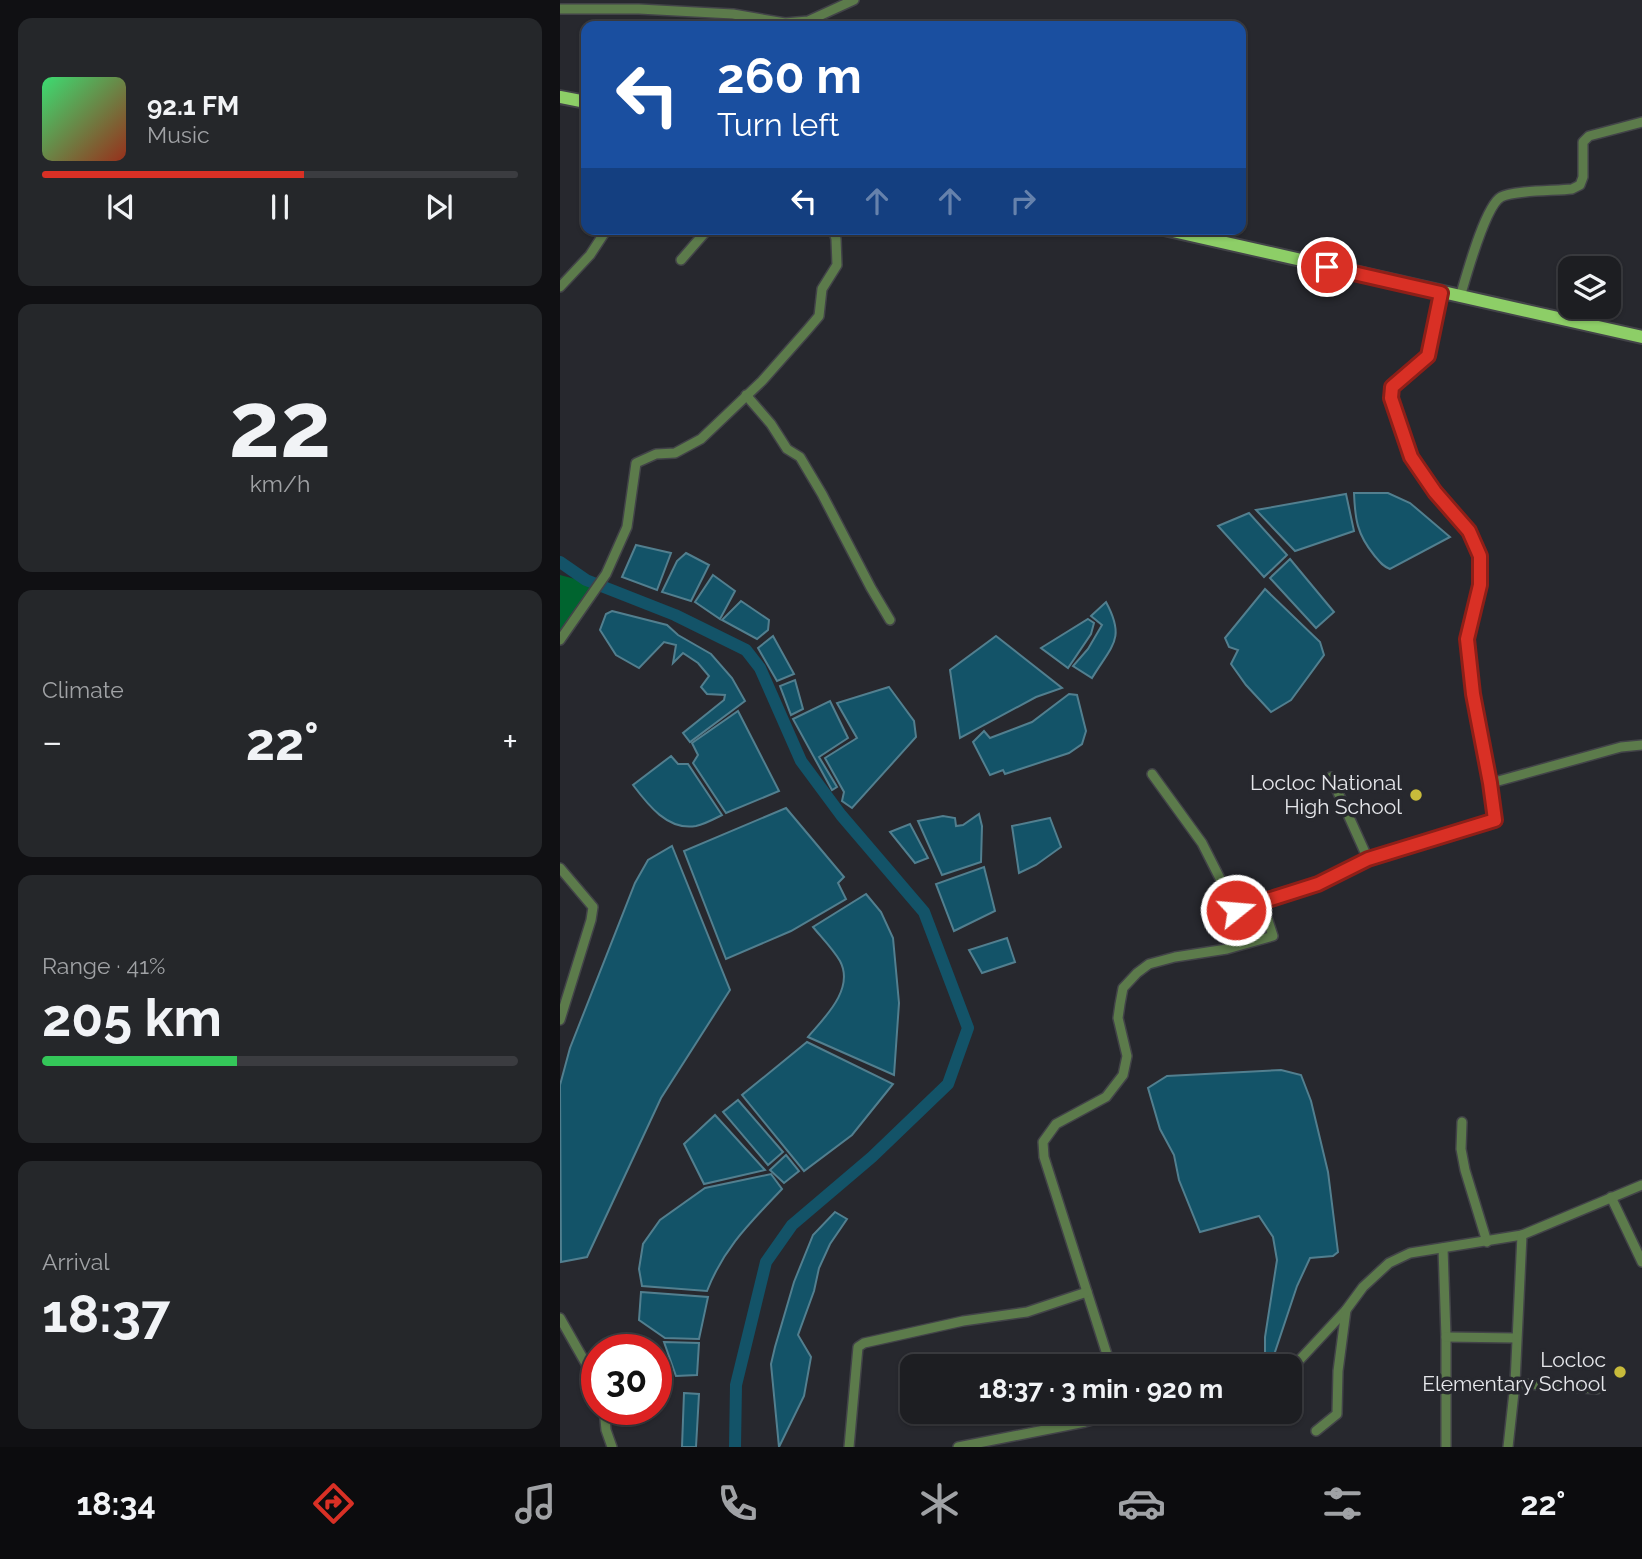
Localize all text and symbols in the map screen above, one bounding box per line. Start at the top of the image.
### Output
text: 260 m [717,47,862,104]
icon: left [602,49,693,140]
text: 92.1 FM [147,91,239,121]
text: Turn left [717,106,839,143]
text: Music [147,121,210,148]
icon: left [785,182,823,220]
icon: ahead [858,182,896,220]
icon: ahead [931,182,969,220]
icon: right [1004,182,1042,220]
icon: previous [102,188,140,226]
icon: pause [261,188,299,226]
icon: next [420,188,458,226]
pin [1297,237,1357,297]
icon: arrive [1308,248,1346,286]
map controls [1558,256,1621,319]
button: layers [1558,256,1621,319]
text: 22 [229,371,331,478]
text: km/h [250,470,310,497]
text: Climate [42,676,124,703]
text: 22° [246,711,319,772]
text: − [42,719,62,764]
text: + [502,719,518,764]
place label: Locloc National High School [1250,770,1402,819]
marker: Locloc National High School [1408,787,1424,803]
position arrow [1199,873,1273,947]
text: Range · 41% [42,952,165,979]
text: 205 km [42,987,222,1048]
text: Arrival [42,1248,109,1275]
text: 18:37 [42,1283,170,1344]
speed limit sign: 30 [581,1334,672,1425]
place label: Locloc Elementary School [1422,1347,1606,1396]
marker: Locloc Elementary School [1612,1364,1628,1380]
text: 18:37 · 3 min · 920 m [979,1374,1223,1404]
icon: directions [309,1479,358,1528]
icon: music [511,1479,560,1528]
icon: phone [713,1479,762,1528]
icon: climate [915,1479,964,1528]
icon: car [1117,1479,1166,1528]
icon: filters [1318,1479,1367,1528]
text: 18:34 [76,1485,156,1522]
text: 22° [1520,1485,1565,1522]

